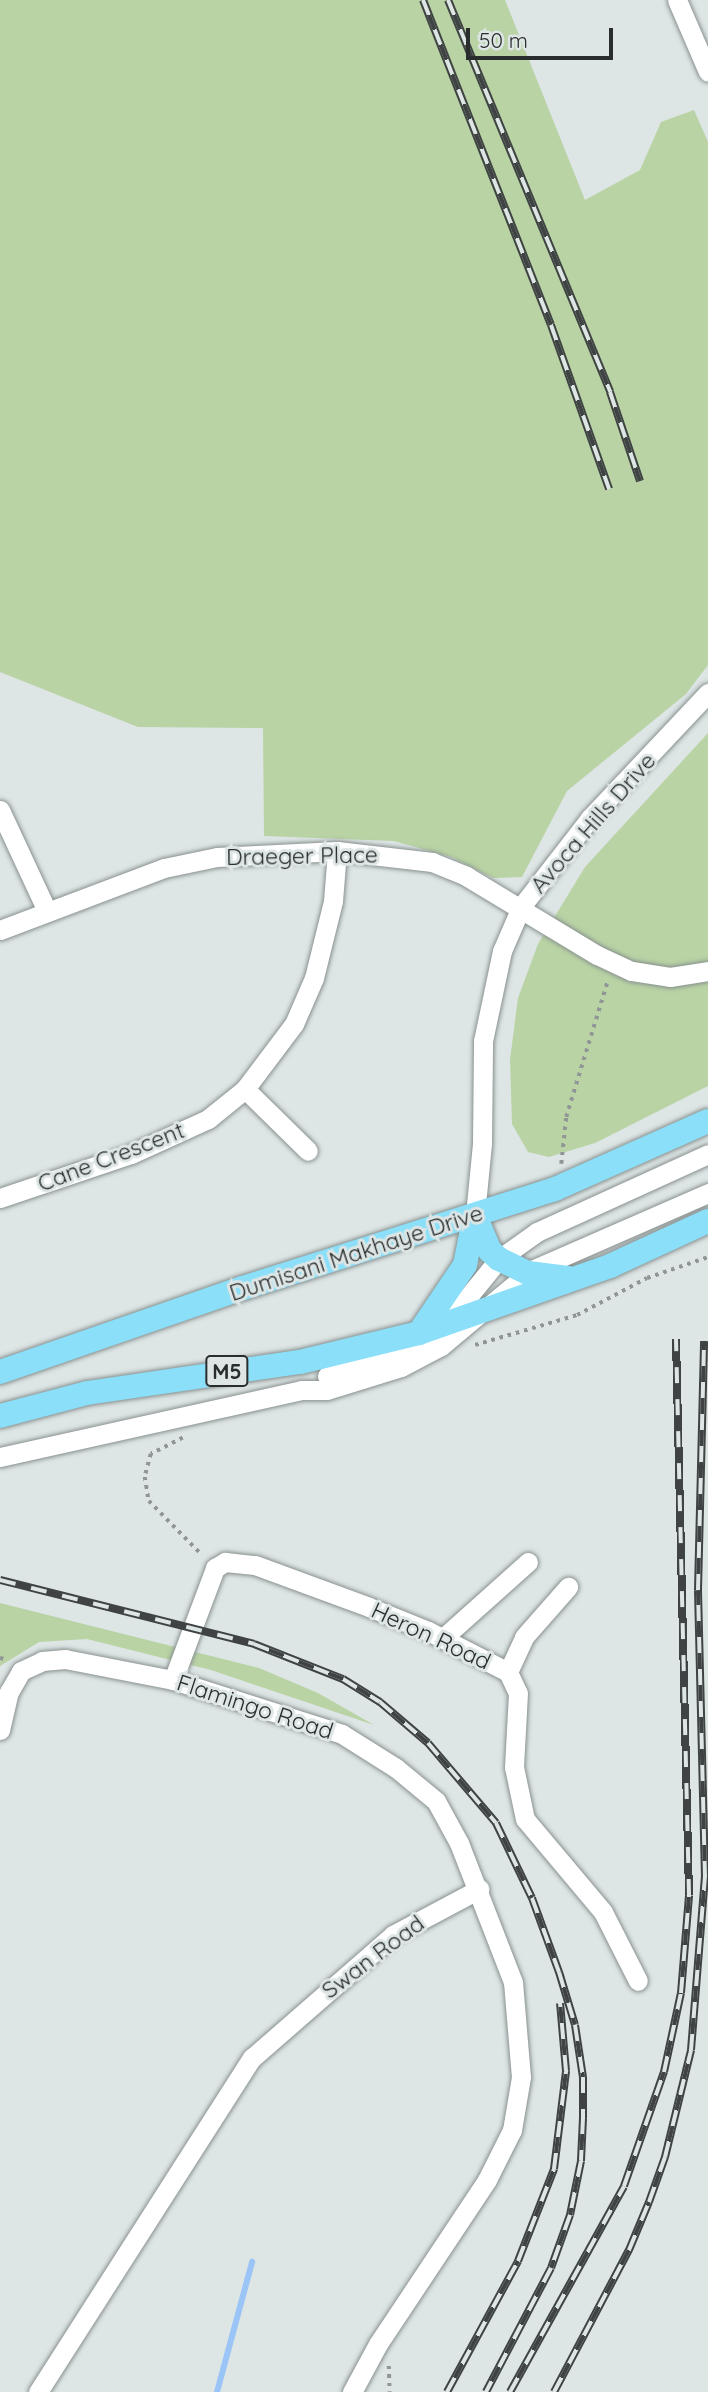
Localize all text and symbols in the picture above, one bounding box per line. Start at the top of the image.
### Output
scale bar [470,14,617,58]
text: 50 m [479,27,528,53]
street label: Avoca Hills Drive [525,747,661,899]
street label: Draeger Place [226,841,378,871]
street label: Cane Crescent [34,1116,188,1198]
street label: Dumisani Makhaye Drive [226,1199,486,1307]
road number: M5 [204,1354,250,1388]
street label: Heron Road [367,1596,495,1676]
street label: Flamingo Road [173,1669,337,1745]
street label: Swan Road [316,1910,430,2004]

